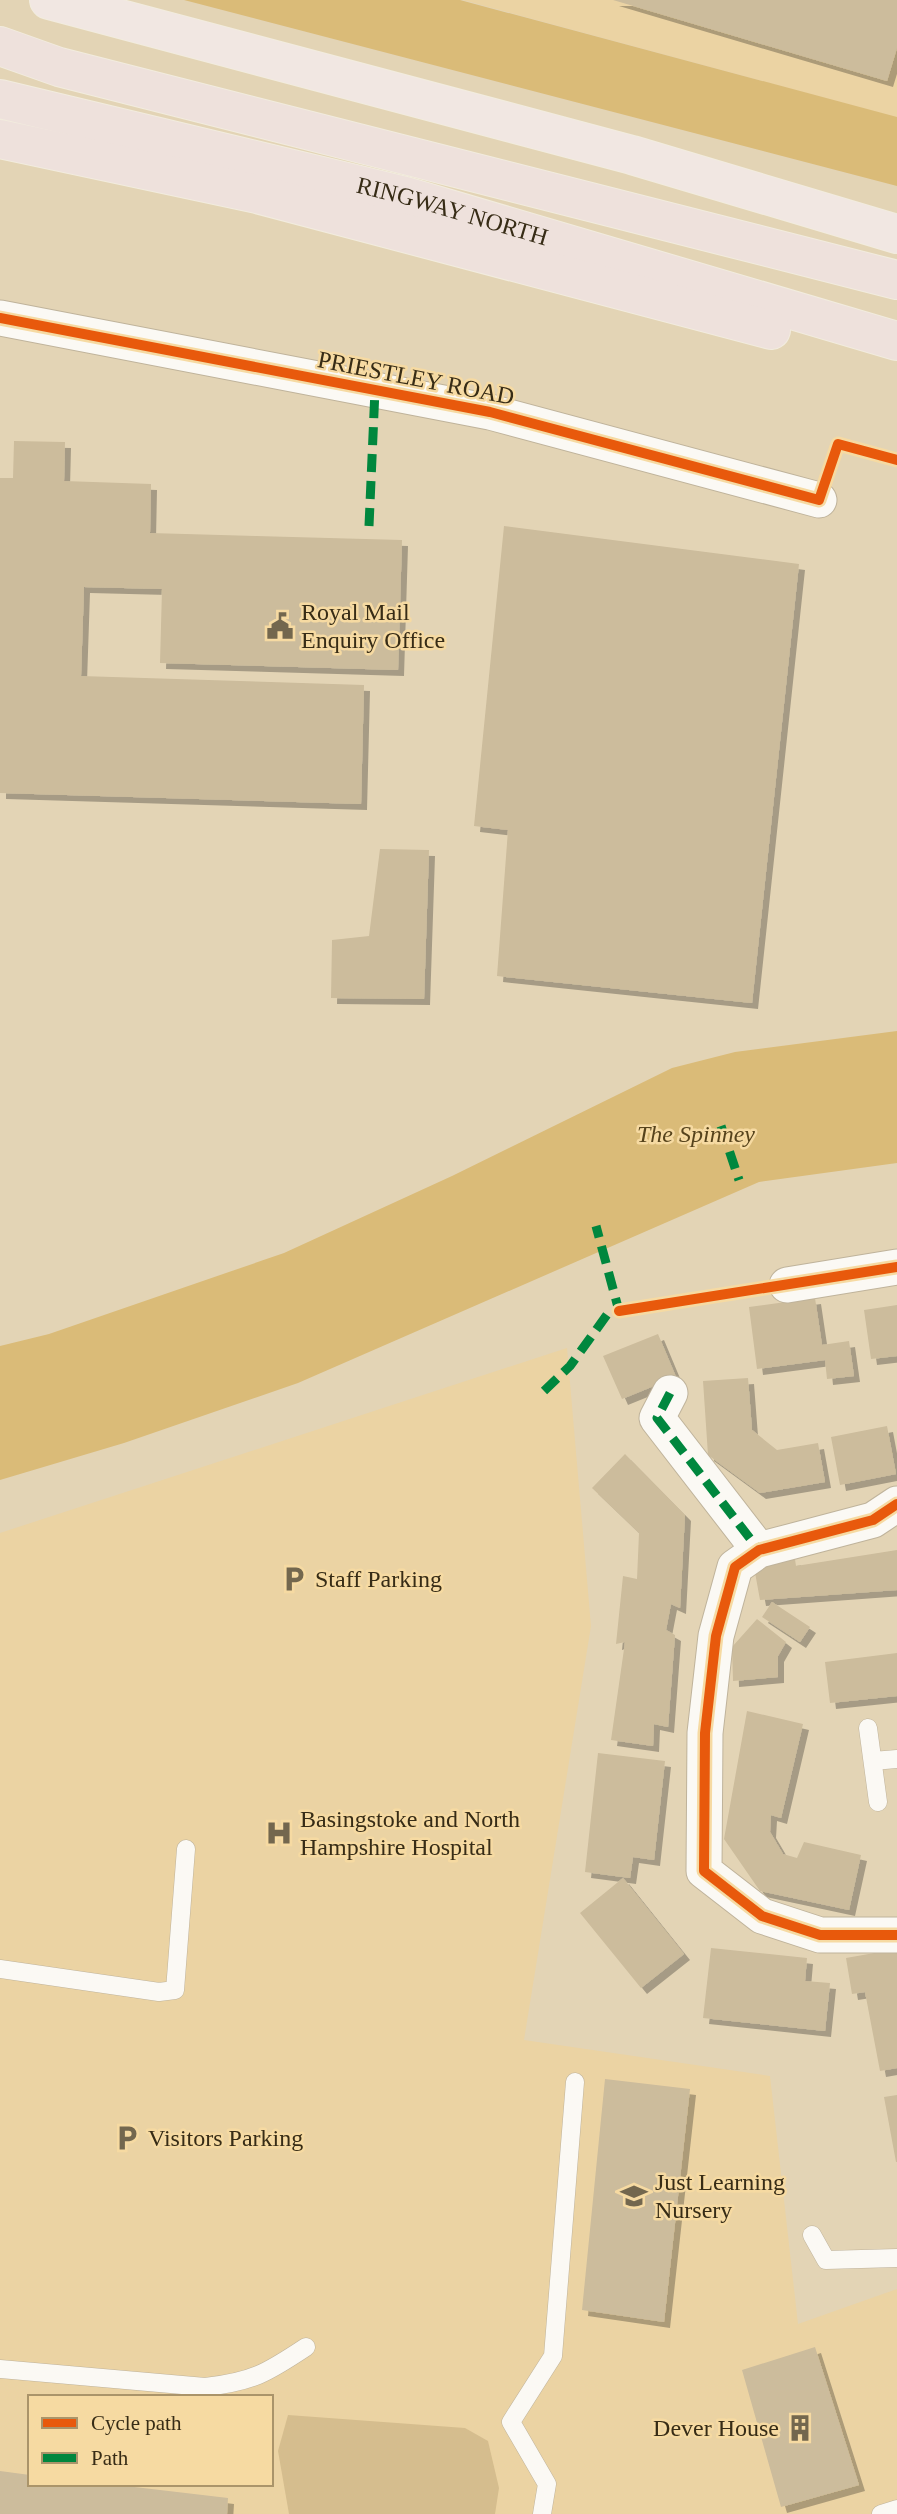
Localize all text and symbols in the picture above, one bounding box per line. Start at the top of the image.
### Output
street label: RINGWAY NORTH [354,172,551,250]
street label: PRIESTLEY ROAD [315,346,517,410]
place label: Royal Mail Enquiry Office [301,599,445,653]
public building icon: Royal Mail Enquiry Office [265,611,295,641]
park label: The Spinney [637,1121,755,1147]
parking icon: Staff Parking [279,1564,309,1594]
place label: Staff Parking [315,1566,442,1592]
place label: Basingstoke and North Hampshire Hospital [300,1806,520,1860]
hospital icon: Basingstoke and North Hampshire Hospital [264,1818,294,1848]
parking icon: Visitors Parking [112,2123,142,2153]
place label: Visitors Parking [148,2125,303,2151]
place label: Just Learning Nursery [655,2169,785,2223]
school or university icon: Just Learning Nursery [619,2181,649,2211]
legend [28,2395,273,2486]
text: Cycle path [91,2411,182,2435]
building icon: Dever House [785,2413,815,2443]
place label: Dever House [653,2415,779,2441]
text: Path [91,2446,129,2470]

